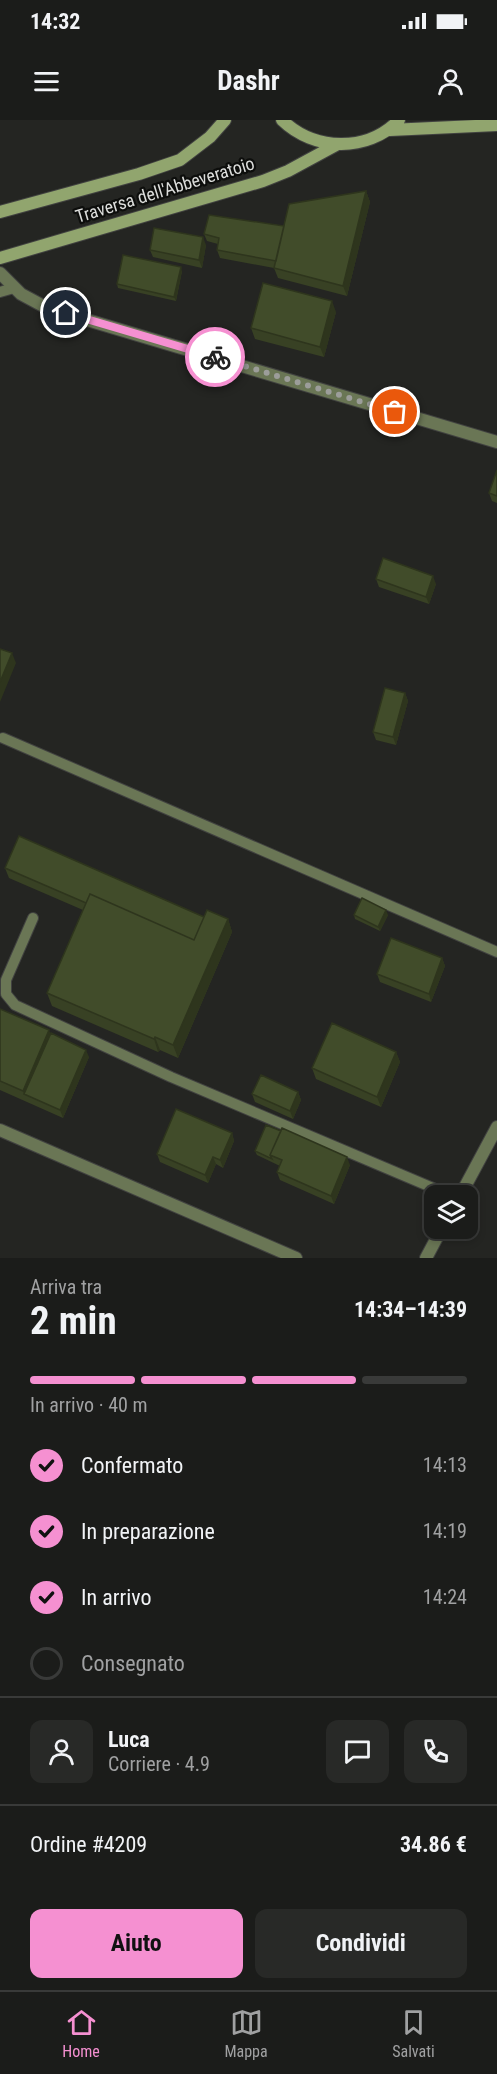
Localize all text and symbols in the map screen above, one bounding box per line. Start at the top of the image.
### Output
text: 14:32 [30,9,81,34]
icon: menu [30,65,63,98]
text: Dashr [217,65,280,97]
icon: person [434,65,467,98]
street label: Traversa dell'Abbeveratoio [73,152,257,227]
pin [40,287,91,338]
icon: home [49,296,82,329]
courier [185,327,245,387]
icon: bike [199,341,232,374]
pin [369,386,420,437]
icon: bag [378,395,411,428]
map controls [424,1185,478,1239]
button: layers [424,1185,478,1239]
text: Arriva tra [30,1275,102,1299]
text: 14:34–14:39 [354,1297,467,1322]
text: 2 min [30,1298,117,1344]
text: In arrivo · 40 m [30,1393,148,1417]
icon: check [30,1449,63,1482]
text: Confermato [81,1453,183,1478]
text: 14:13 [423,1453,467,1477]
icon: check [30,1515,63,1548]
text: In preparazione [81,1519,215,1544]
text: 14:19 [423,1519,467,1543]
icon: check [30,1581,63,1614]
text: In arrivo [81,1585,152,1610]
text: 14:24 [423,1585,467,1609]
text: Consegnato [81,1651,185,1676]
button: person [30,1720,93,1783]
button: chat [326,1720,389,1783]
button: phone [404,1720,467,1783]
text: Luca [108,1727,150,1752]
text: Corriere · 4.9 [108,1752,210,1776]
text: Ordine #4209 [30,1832,147,1857]
text: 34.86 € [400,1832,467,1857]
button: Aiuto [30,1909,243,1978]
button: Condividi [255,1909,467,1978]
tab: Home [62,2006,100,2061]
tab: Mappa [224,2006,268,2061]
tab: Salvati [392,2006,435,2061]

